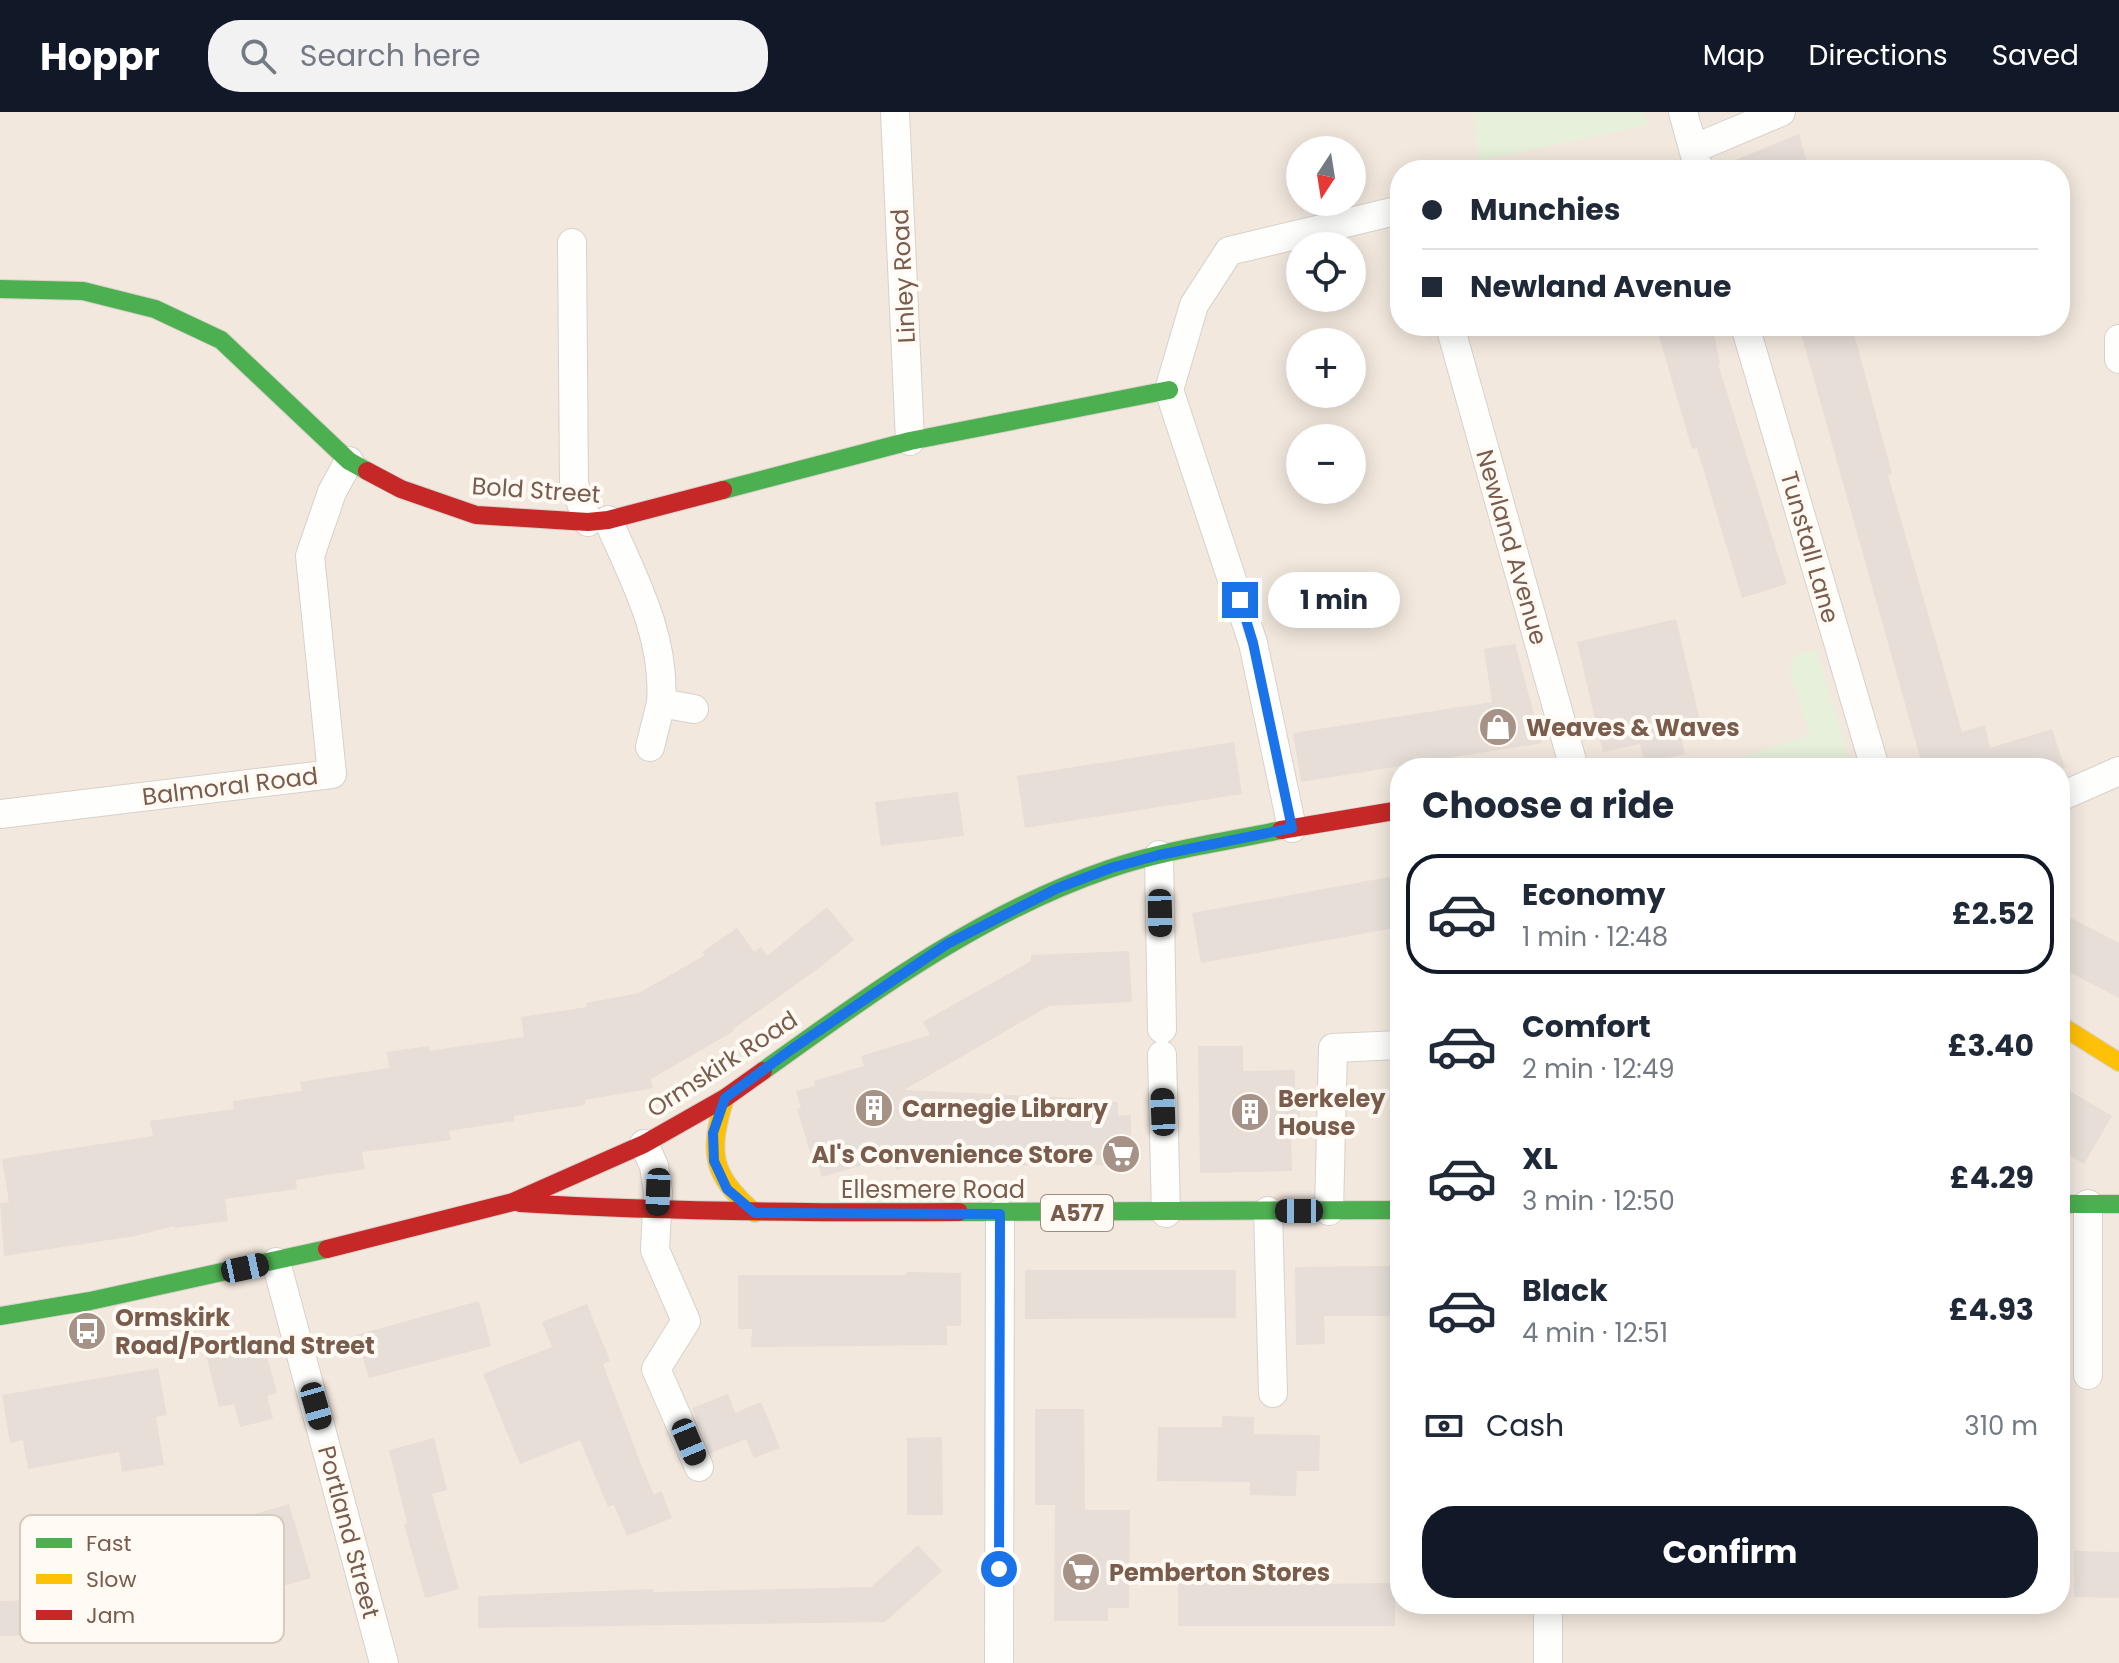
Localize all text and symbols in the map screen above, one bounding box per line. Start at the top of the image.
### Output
search box [208,20,768,92]
text: Hoppr [40,30,160,83]
icon: search [236,34,280,78]
text: Search here [300,34,481,77]
text: Map [1703,36,1765,75]
text: Directions [1809,36,1948,75]
text: Saved [1992,36,2079,75]
north arrow [1286,136,1366,216]
map controls [1286,136,1366,504]
text: Munchies [1470,188,1620,231]
street label: Linley Road [883,208,923,344]
button: locate [1286,232,1366,312]
text: Newland Avenue [1470,265,1731,308]
button: + [1286,328,1366,408]
button: − [1286,424,1366,504]
street label: Newland Avenue [1468,446,1556,648]
street label: Tunstall Lane [1773,467,1847,627]
street label: Bold Street [471,469,601,511]
callout: 1 min [1268,572,1400,628]
route end [1222,582,1258,618]
text: 1 min [1300,582,1368,618]
shop icon: Weaves & Waves [1477,706,1519,748]
place label: Weaves & Waves [1526,711,1740,744]
street label: Balmoral Road [140,759,320,813]
text: Choose a ride [1422,780,1674,831]
text: Economy [1522,873,1666,916]
icon: car [1426,878,1498,950]
car [1148,889,1172,937]
text: £2.52 [1952,892,2034,935]
text: 1 min · 12:48 [1522,919,1668,955]
street label: Ormskirk Road [640,1003,804,1125]
text: Comfort [1522,1005,1651,1048]
icon: car [1426,1010,1498,1082]
text: £3.40 [1948,1024,2034,1067]
text: 2 min · 12:49 [1522,1051,1675,1087]
place label: Berkeley House [1278,1082,1386,1143]
building icon: Carnegie Library [853,1087,895,1129]
car [1150,1088,1176,1136]
building icon: Berkeley House [1229,1091,1271,1133]
place label: Carnegie Library [902,1092,1109,1125]
supermarket icon: Al's Convenience Store [1100,1133,1142,1175]
text: XL [1522,1137,1558,1180]
place label: Al's Convenience Store [811,1138,1093,1171]
icon: car [1426,1142,1498,1214]
text: £4.29 [1950,1156,2034,1199]
car [645,1168,671,1216]
street label: Ellesmere Road [841,1173,1025,1206]
text: 3 min · 12:50 [1522,1183,1675,1219]
road number: A577 [1041,1195,1113,1231]
car [1275,1199,1323,1223]
car [219,1251,271,1285]
text: Black [1522,1269,1608,1312]
icon: car [1426,1274,1498,1346]
text: £4.93 [1949,1288,2034,1331]
place label: Ormskirk Road/Portland Street [115,1301,375,1362]
bus stop icon: Ormskirk Road/Portland Street [66,1310,108,1352]
text: 4 min · 12:51 [1522,1315,1668,1351]
car [298,1380,334,1432]
icon: cash [1422,1404,1466,1448]
text: Cash [1486,1404,1564,1447]
text: 310 m [1964,1408,2038,1444]
car [669,1415,709,1469]
street label: Portland Street [310,1442,388,1622]
button: Confirm [1422,1506,2038,1598]
legend [20,1515,284,1643]
text: Fast [86,1528,131,1559]
route start [981,1551,1017,1587]
supermarket icon: Pemberton Stores [1060,1551,1102,1593]
place label: Pemberton Stores [1109,1556,1330,1589]
text: Slow [86,1564,136,1595]
text: Jam [86,1600,135,1631]

